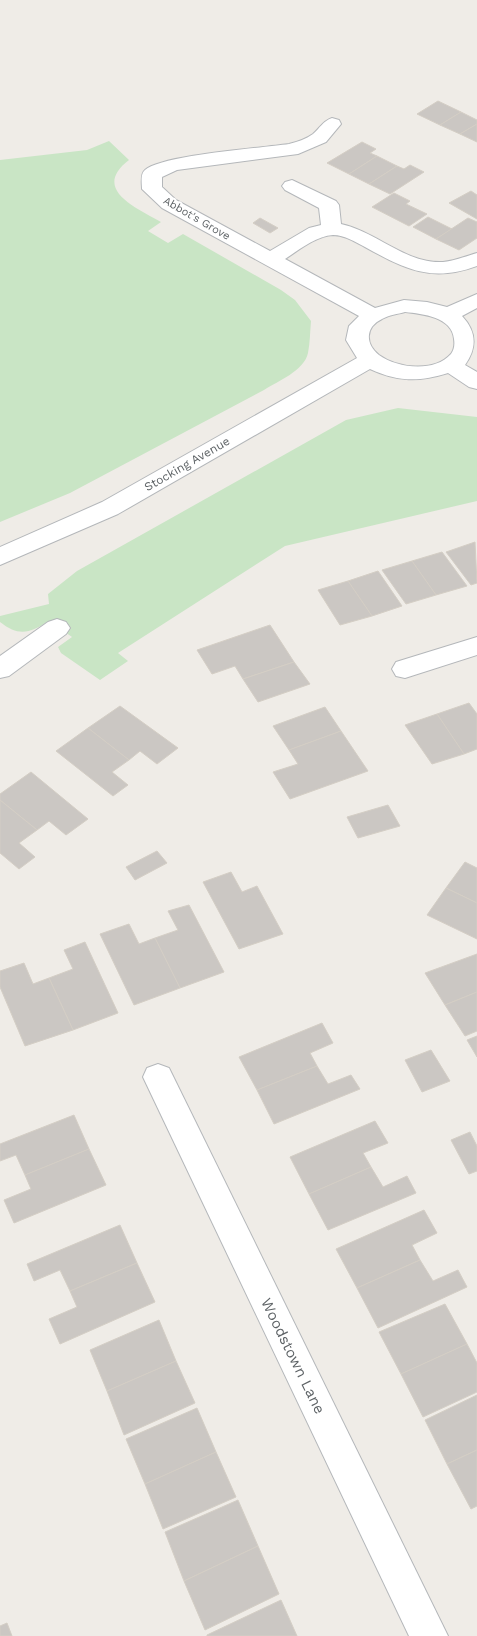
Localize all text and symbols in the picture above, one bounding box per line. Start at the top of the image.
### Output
street label: Abbot's Grove [161,194,233,243]
street label: Stocking Avenue [142,434,232,494]
street label: Woodstown Lane [257,1295,329,1417]

